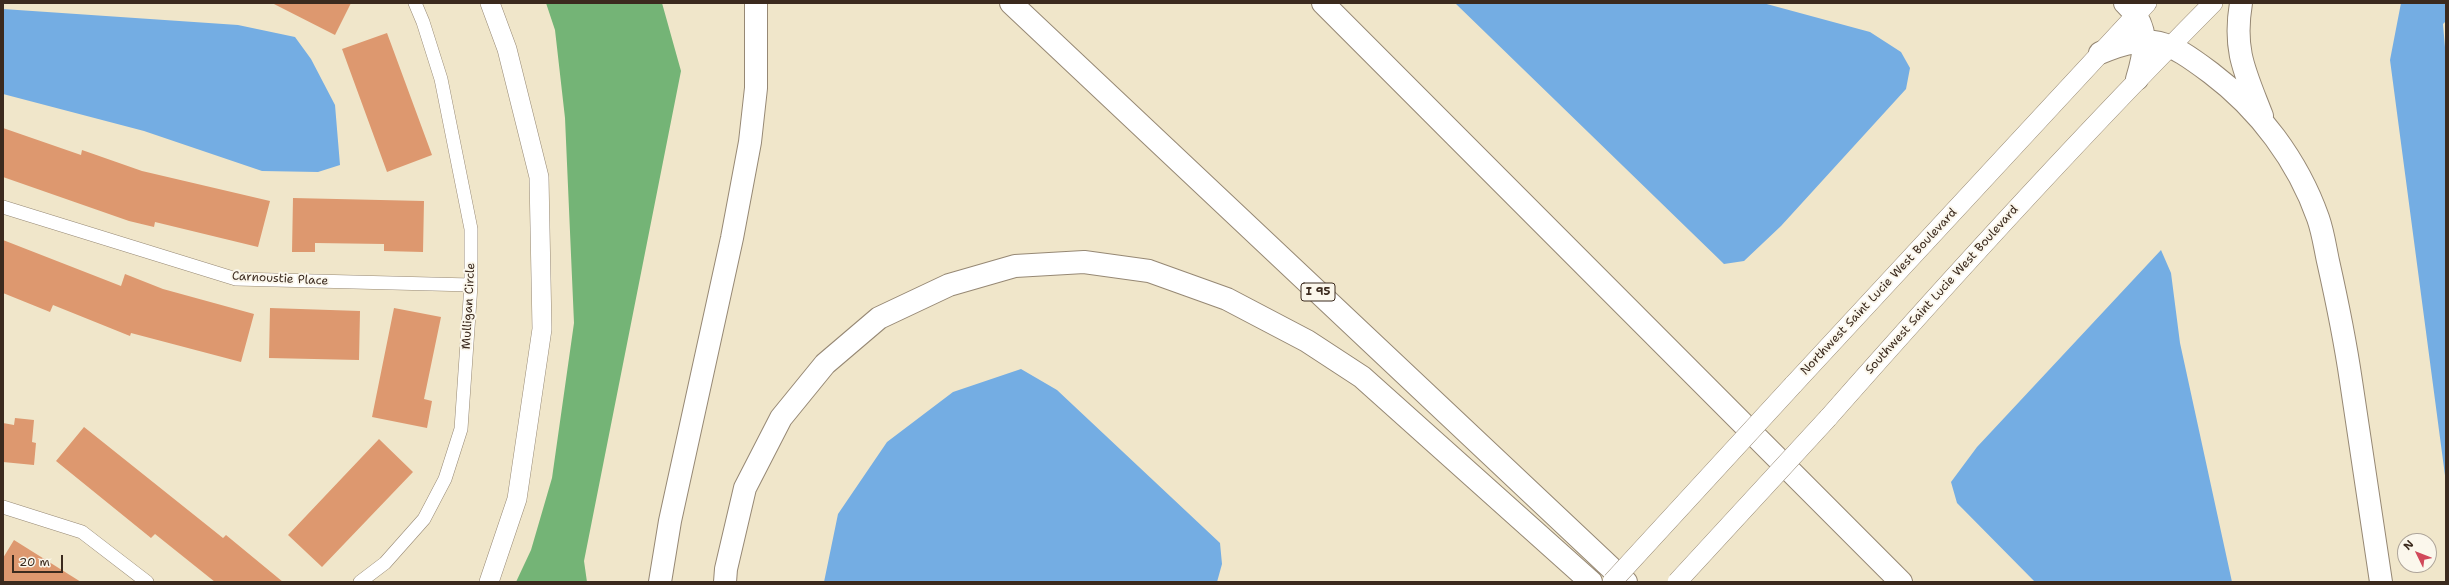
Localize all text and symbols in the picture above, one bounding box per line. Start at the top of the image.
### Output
street label: Southwest Saint Lucie West Boulevard [1862,203,2022,377]
street label: Northwest Saint Lucie West Boulevard [1798,206,1960,378]
street label: Mulligan Circle [460,262,478,350]
street label: Carnoustie Place [231,269,329,289]
road number: I 95 [1301,283,1335,301]
north arrow [2397,533,2437,573]
text: N [2400,537,2417,553]
scale bar [14,547,65,573]
text: 20 m [19,554,50,570]

